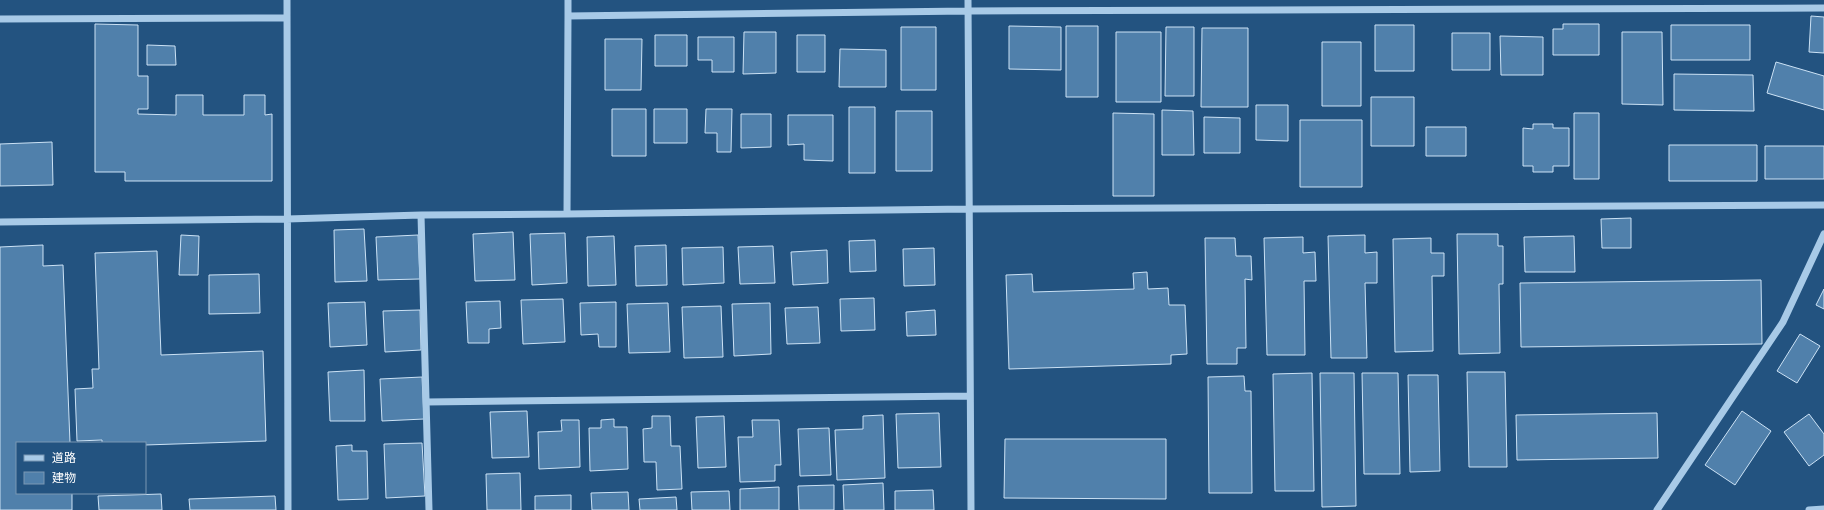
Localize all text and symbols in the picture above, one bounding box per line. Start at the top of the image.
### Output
legend [16,442,146,494]
text: 道路 [52,451,76,465]
text: 建物 [52,471,76,485]

